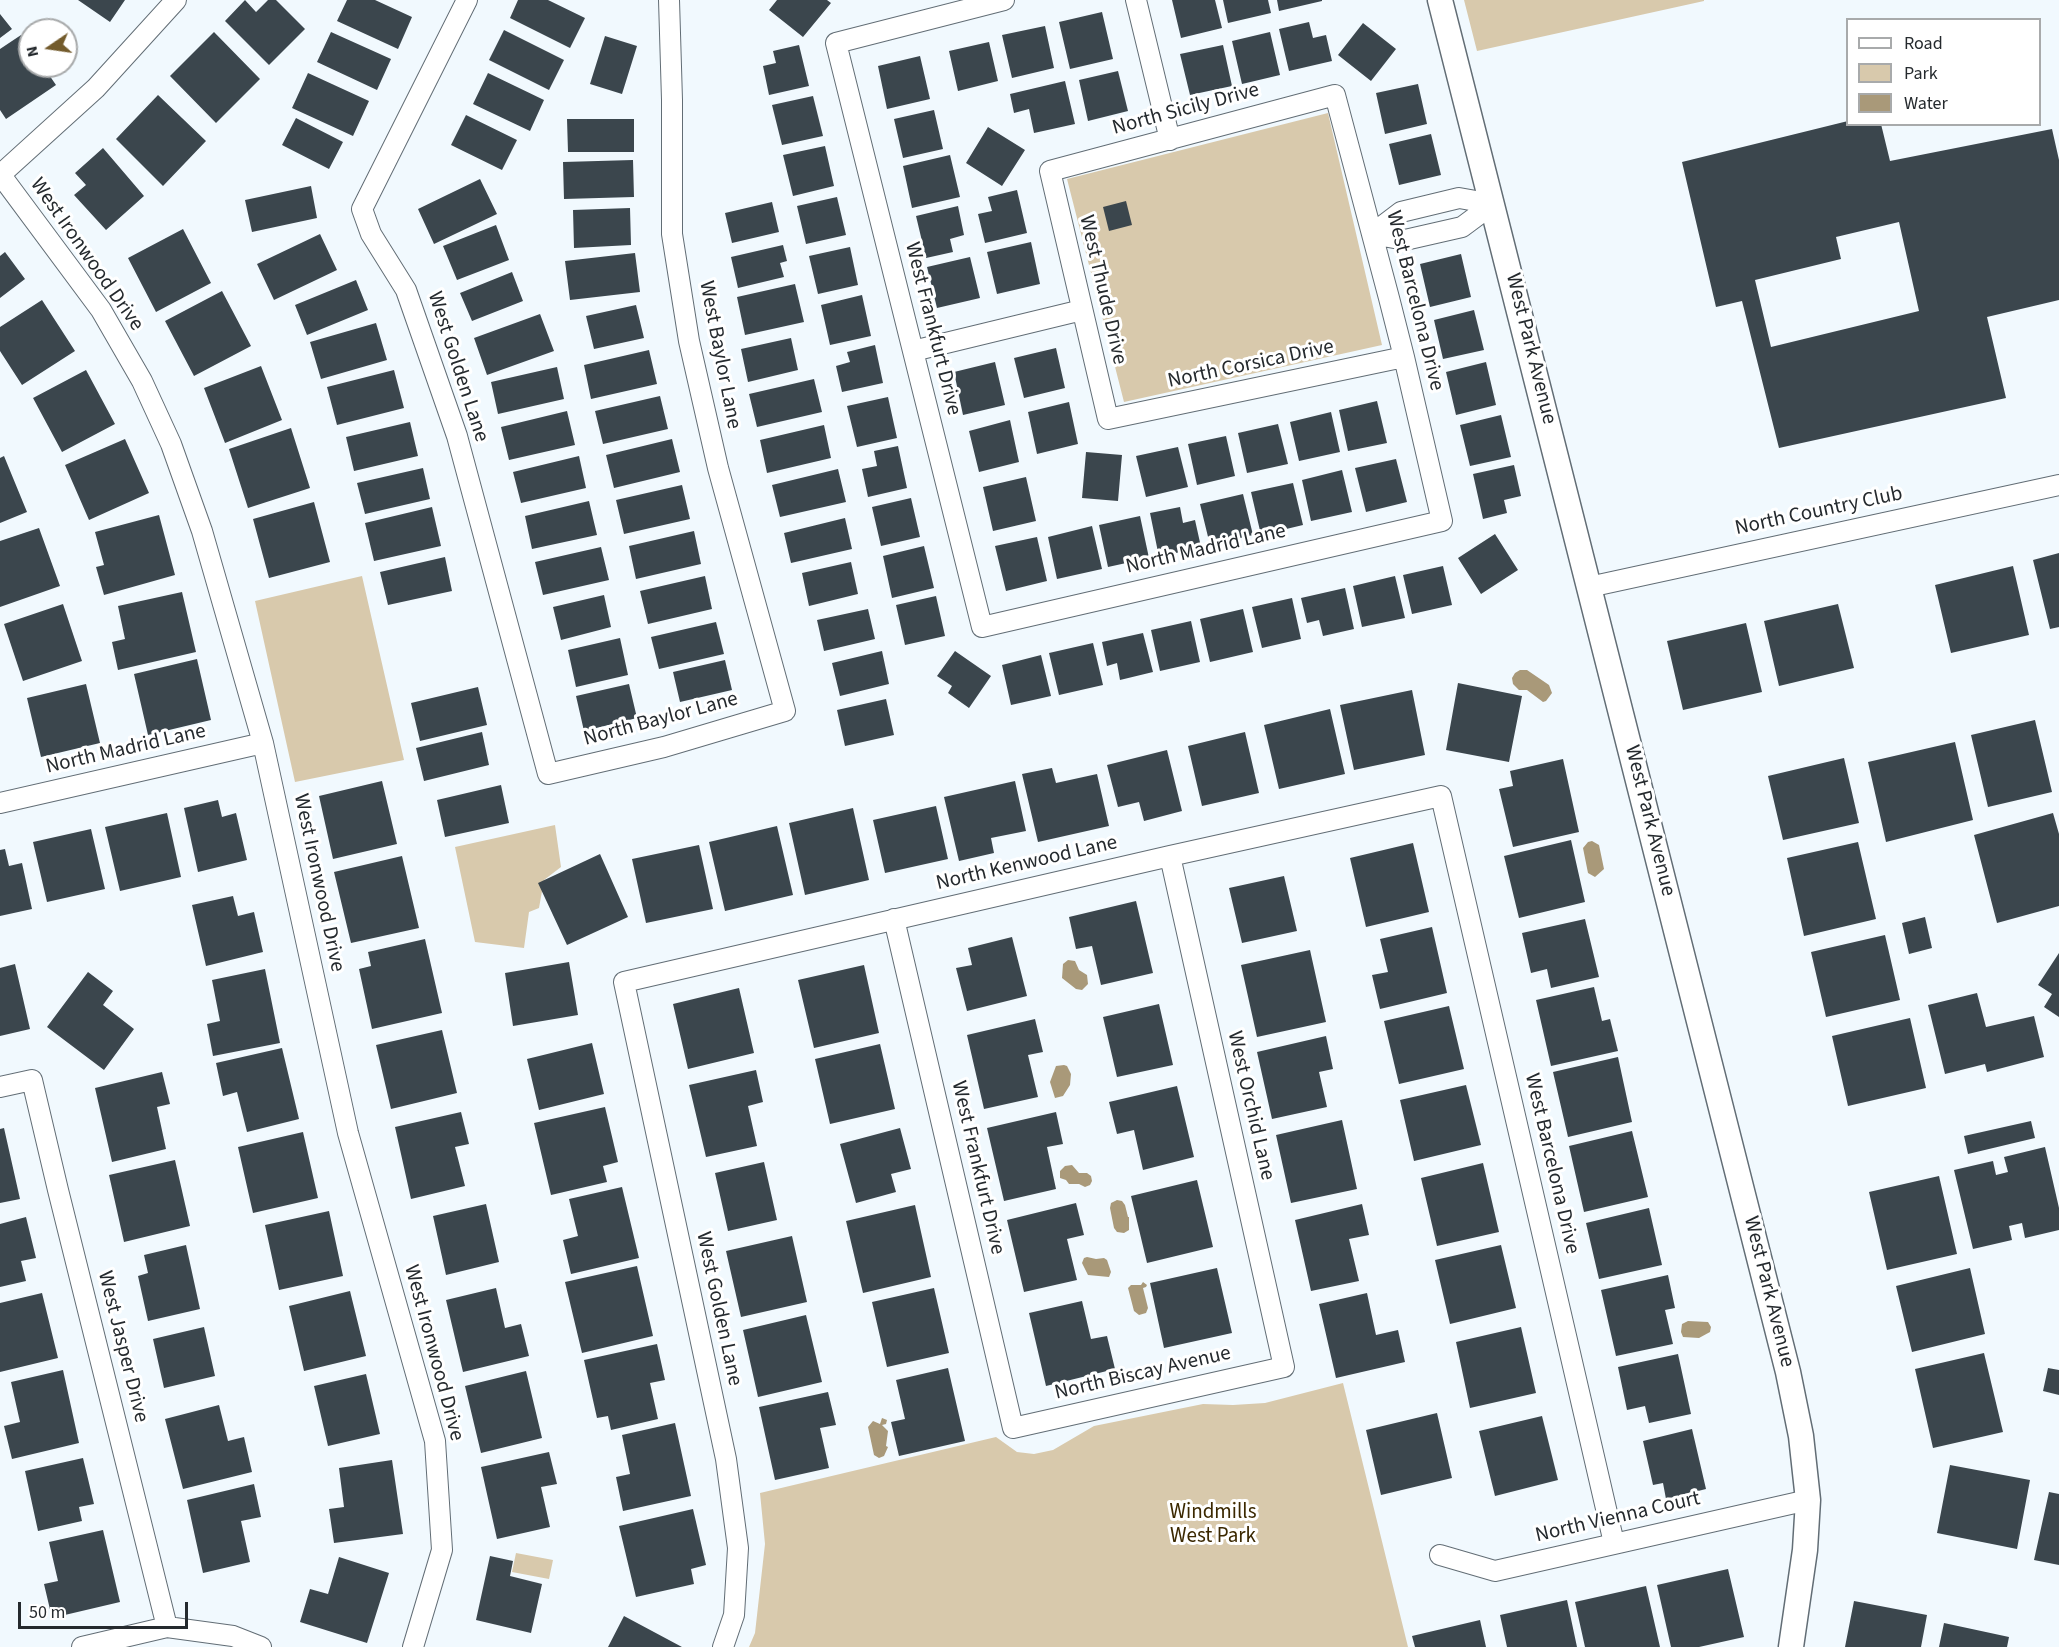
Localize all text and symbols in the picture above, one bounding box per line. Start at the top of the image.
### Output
north arrow [18,18,78,78]
legend [1846,18,2041,126]
text: Road [1904,31,1943,56]
text: N [20,44,44,59]
text: Park [1904,61,1938,86]
street label: North Sicily Drive [1110,78,1262,142]
text: Water [1904,91,1948,116]
street label: West Ironwood Drive [24,174,148,336]
street label: West Barcelona Drive [1379,208,1449,394]
street label: West Thude Drive [1073,213,1131,367]
street label: West Frankfurt Drive [898,240,966,418]
street label: West Park Avenue [1499,271,1561,427]
street label: West Baylor Lane [692,279,746,431]
street label: West Golden Lane [421,289,493,445]
street label: North Corsica Drive [1166,335,1336,395]
street label: North Country Club [1733,482,1905,542]
street label: North Madrid Lane [1124,519,1288,581]
street label: North Baylor Lane [581,687,741,753]
street label: North Madrid Lane [44,719,208,781]
street label: West Park Avenue [1618,743,1680,899]
street label: West Ironwood Drive [287,792,349,974]
street label: North Kenwood Lane [934,831,1120,897]
street label: West Orchid Lane [1221,1029,1279,1183]
street label: West Barcelona Drive [1518,1071,1584,1257]
street label: West Frankfurt Drive [945,1079,1009,1257]
street label: West Park Avenue [1737,1214,1799,1370]
street label: West Golden Lane [689,1230,747,1388]
street label: West Ironwood Drive [397,1262,469,1444]
street label: West Jasper Drive [91,1269,153,1425]
street label: North Biscay Avenue [1052,1341,1234,1407]
street label: North Vienna Court [1533,1487,1703,1549]
park label: Windmills West Park [1170,1500,1256,1550]
scale bar [21,1590,190,1628]
text: 50 m [29,1600,65,1625]

